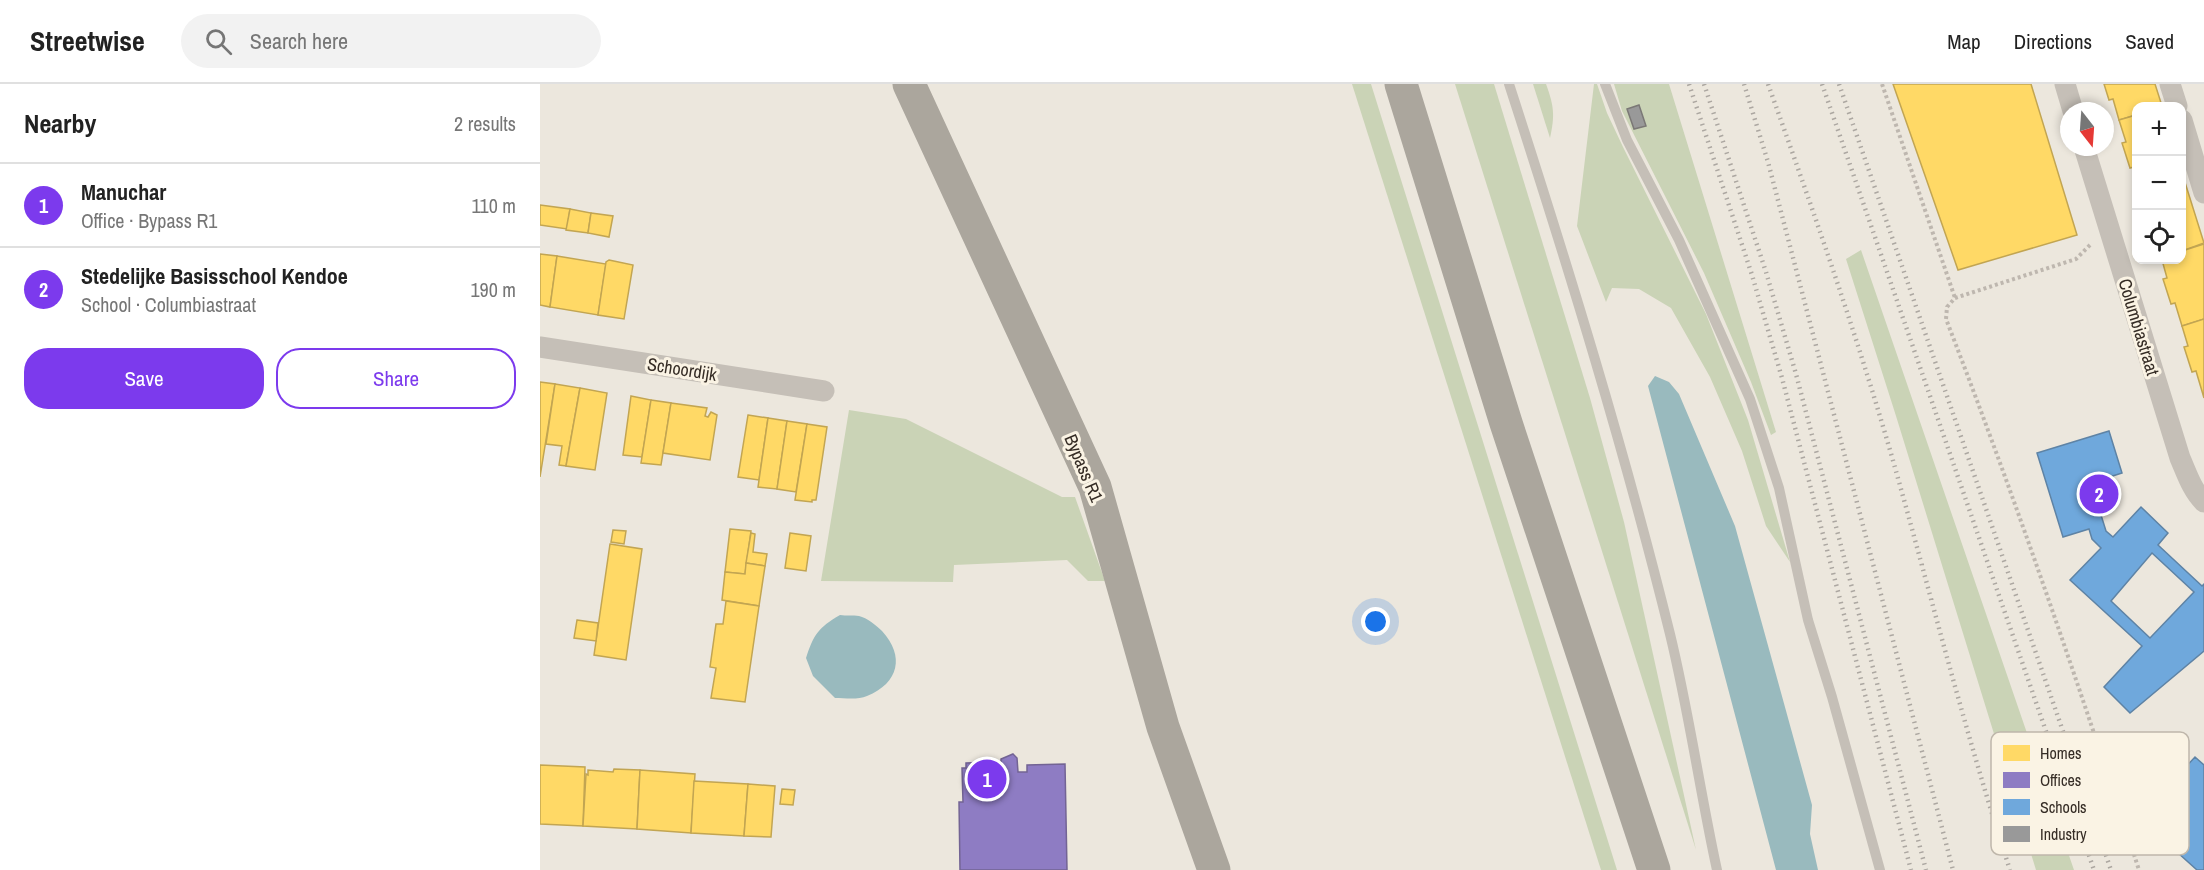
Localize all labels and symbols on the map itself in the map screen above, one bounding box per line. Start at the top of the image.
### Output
north arrow [2060,102,2114,156]
street label: Columbiastraat [2112,275,2166,379]
street label: Schoordijk [646,351,719,387]
street label: Bypass R1 [1059,430,1110,506]
pin: 2 [2080,472,2118,516]
your location [1361,607,1390,636]
legend [1991,732,2189,855]
text: Homes [2040,742,2082,764]
pin: 1 [968,756,1006,802]
text: Offices [2040,769,2081,791]
text: Schools [2040,796,2087,818]
text: Industry [2040,823,2087,845]

